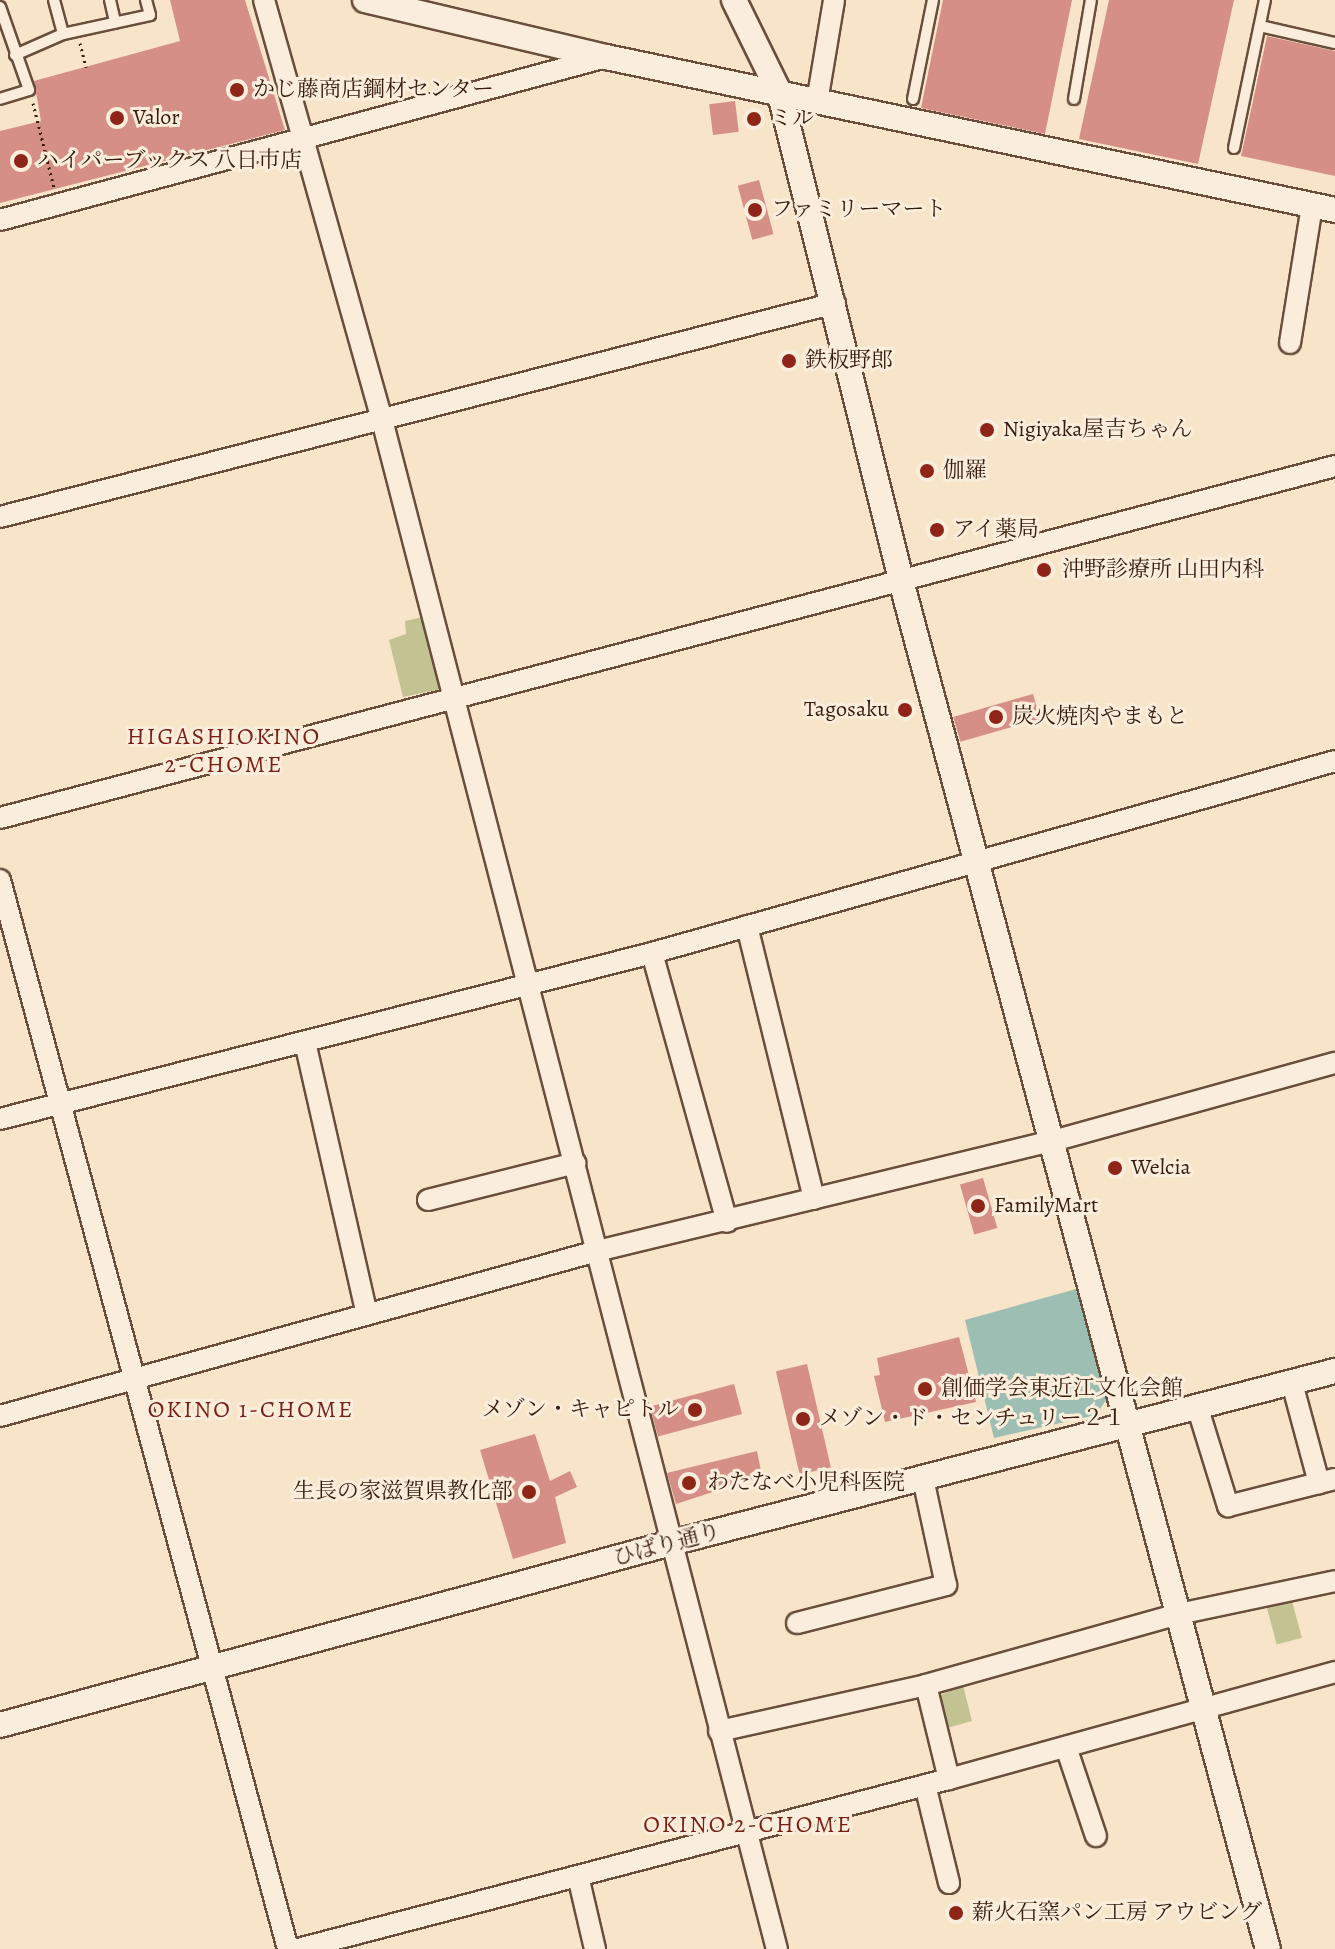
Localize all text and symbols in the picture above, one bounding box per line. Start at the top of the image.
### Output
place label: かじ藤商店鋼材センター [253,77,495,103]
marker: かじ藤商店鋼材センター [228,81,246,99]
place label: Valor [133,105,180,131]
place label: ミル [770,106,814,132]
marker: Valor [108,109,126,127]
marker: ミル [745,110,763,128]
place label: ハイパーブックス 八日市店 [37,148,305,174]
marker: ハイパーブックス 八日市店 [12,152,30,170]
place label: ファミリーマート [771,197,947,223]
marker: ファミリーマート [746,201,764,219]
place label: 鉄板野郎 [805,348,893,374]
marker: 鉄板野郎 [780,352,798,370]
place label: Nigiyaka屋吉ちゃん [1003,417,1192,443]
marker: Nigiyaka屋吉ちゃん [978,421,996,439]
place label: 伽羅 [943,458,987,484]
marker: 伽羅 [918,462,936,480]
place label: アイ薬局 [953,517,1041,543]
marker: アイ薬局 [928,521,946,539]
place label: 沖野診療所 山田内科 [1062,557,1264,583]
marker: 沖野診療所 山田内科 [1033,559,1055,581]
place label: Tagosaku [804,697,889,723]
marker: Tagosaku [896,701,914,719]
place label: 炭火焼肉やまもと [1012,704,1188,730]
marker: 炭火焼肉やまもと [987,708,1005,726]
district label: HIGASHIOKINO 2-CHOME [127,723,321,779]
place label: Welcia [1131,1155,1191,1181]
marker: Welcia [1106,1159,1124,1177]
place label: FamilyMart [994,1193,1098,1219]
marker: FamilyMart [969,1197,987,1215]
place label: 創価学会東近江文化会館 [941,1376,1183,1402]
marker: 創価学会東近江文化会館 [916,1380,934,1398]
district label: OKINO 1-CHOME [148,1396,354,1424]
place label: メゾン・キャピトル [481,1397,679,1423]
marker: メゾン・キャピトル [686,1401,704,1419]
place label: メゾン・ド・センチュリー２１ [819,1406,1127,1432]
marker: メゾン・ド・センチュリー２１ [794,1410,812,1428]
place label: わたなべ小児科医院 [707,1470,905,1496]
marker: わたなべ小児科医院 [678,1472,700,1494]
place label: 生長の家滋賀県教化部 [293,1479,513,1505]
marker: 生長の家滋賀県教化部 [520,1483,538,1501]
street label: ひばり通り [610,1518,724,1572]
district label: OKINO 2-CHOME [643,1811,853,1839]
place label: 薪火石窯パン工房 アウビング [972,1900,1262,1926]
marker: 薪火石窯パン工房 アウビング [947,1904,965,1922]

